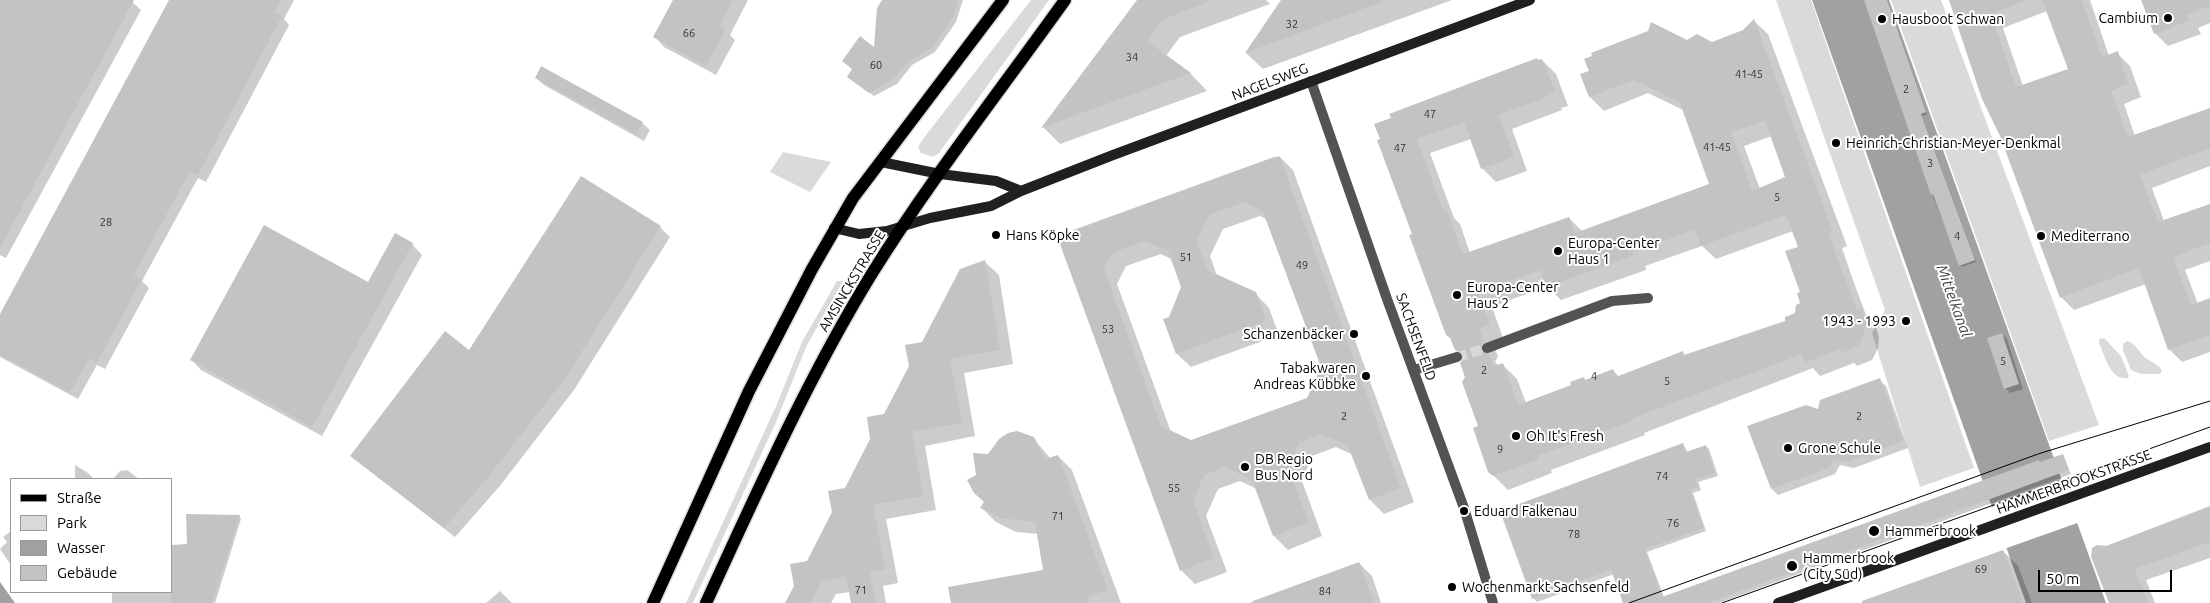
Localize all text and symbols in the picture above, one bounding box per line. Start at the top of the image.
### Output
place label: Cambium [2098,10,2158,26]
place label: Hausboot Schwan [1892,11,2004,27]
marker: Cambium [2162,12,2174,24]
marker: Hausboot Schwan [1876,13,1888,25]
house number: 32 [1286,17,1298,31]
house number: 66 [683,26,695,40]
house number: 34 [1126,50,1138,64]
house number: 60 [870,58,882,72]
street label: NAGELSWEG [1229,60,1311,104]
house number: 41-45 [1735,67,1763,81]
house number: 2 [1903,82,1909,96]
house number: 47 [1424,107,1436,121]
place label: Heinrich-Christian-Meyer-Denkmal [1846,135,2061,151]
marker: Heinrich-Christian-Meyer-Denkmal [1830,137,1842,149]
house number: 41-45 [1703,140,1731,154]
house number: 47 [1394,141,1406,155]
house number: 3 [1927,156,1933,170]
house number: 5 [1774,190,1780,204]
house number: 28 [100,215,112,229]
street label: AMSINCKSTRASSE [815,227,889,335]
place label: Hans Köpke [1006,227,1080,243]
place label: Mediterrano [2051,228,2130,244]
marker: Hans Köpke [990,229,1002,241]
house number: 4 [1954,229,1960,243]
marker: Mediterrano [2035,230,2047,242]
place label: Europa-Center Haus 1 [1568,235,1659,268]
marker: Europa-Center Haus 1 [1552,245,1564,257]
house number: 51 [1180,250,1192,264]
house number: 49 [1296,258,1308,272]
water label: Mittelkanal [1933,262,1975,340]
place label: Europa-Center Haus 2 [1467,279,1558,312]
marker: Europa-Center Haus 2 [1451,289,1463,301]
street label: SACHSENFELD [1392,291,1440,383]
place label: 1943 - 1993 [1822,313,1896,329]
marker: 1943 - 1993 [1900,315,1912,327]
house number: 53 [1102,322,1114,336]
place label: Schanzenbäcker [1243,326,1344,342]
marker: Schanzenbäcker [1348,328,1360,340]
house number: 5 [2000,354,2006,368]
place label: Tabakwaren Andreas Kübbke [1254,360,1356,392]
house number: 2 [1481,363,1487,377]
house number: 4 [1591,369,1597,383]
marker: Tabakwaren Andreas Kübbke [1360,370,1372,382]
house number: 5 [1664,374,1670,388]
house number: 2 [1341,409,1347,423]
house number: 2 [1856,409,1862,423]
place label: Oh It's Fresh [1526,428,1604,444]
marker: Oh It's Fresh [1510,430,1522,442]
place label: Grone Schule [1798,440,1881,456]
house number: 9 [1497,442,1503,456]
marker: Grone Schule [1782,442,1794,454]
street label: HAMMERBROOKSTRASSE [1994,446,2154,518]
place label: DB Regio Bus Nord [1255,451,1313,484]
marker: DB Regio Bus Nord [1239,461,1251,473]
house number: 74 [1656,469,1668,483]
legend [10,478,172,593]
house number: 55 [1168,481,1180,495]
text: Straße [57,489,101,506]
place label: Eduard Falkenau [1474,503,1577,519]
marker: Eduard Falkenau [1458,505,1470,517]
house number: 71 [1052,509,1064,523]
text: Park [57,514,87,531]
house number: 76 [1667,516,1679,530]
place label: Hammerbrook [1885,523,1976,539]
marker: Hammerbrook [1867,524,1881,538]
house number: 78 [1568,527,1580,541]
text: Wasser [57,539,105,556]
place label: Hammerbrook (City Süd) [1803,550,1894,582]
marker: Hammerbrook (City Süd) [1785,559,1799,573]
scale bar [2040,560,2174,592]
house number: 69 [1975,562,1987,576]
text: Gebäude [57,564,117,581]
text: 50 m [2046,570,2079,587]
place label: Wochenmarkt Sachsenfeld [1462,579,1629,595]
marker: Wochenmarkt Sachsenfeld [1446,581,1458,593]
house number: 71 [855,583,867,597]
house number: 84 [1319,584,1331,598]

